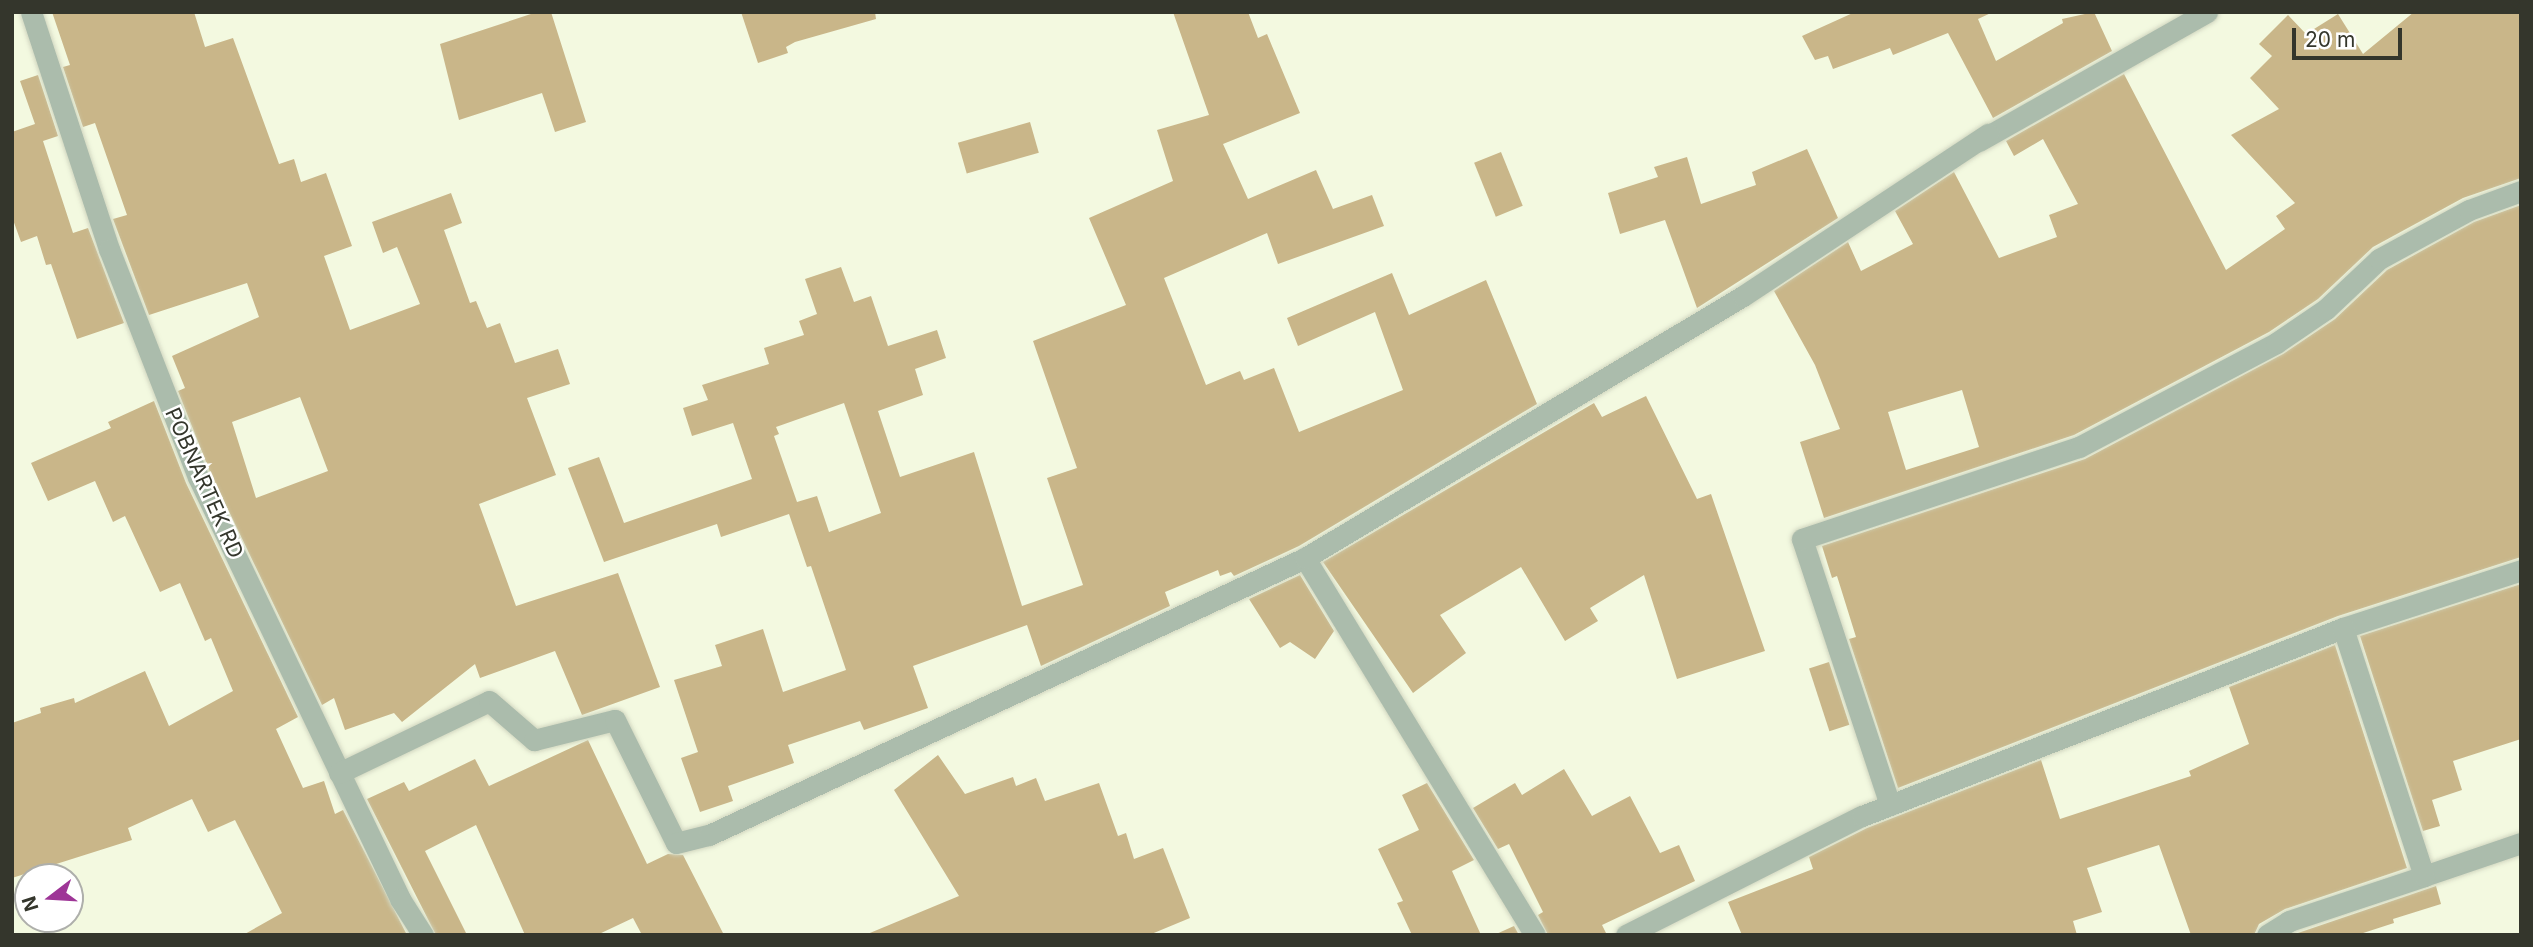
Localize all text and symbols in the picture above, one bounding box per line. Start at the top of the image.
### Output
scale bar [2295,14,2405,58]
text: 20 m [2305,27,2355,52]
street label: POBNARTEK RD [160,404,248,562]
north arrow [14,863,84,933]
text: N [17,893,43,914]

